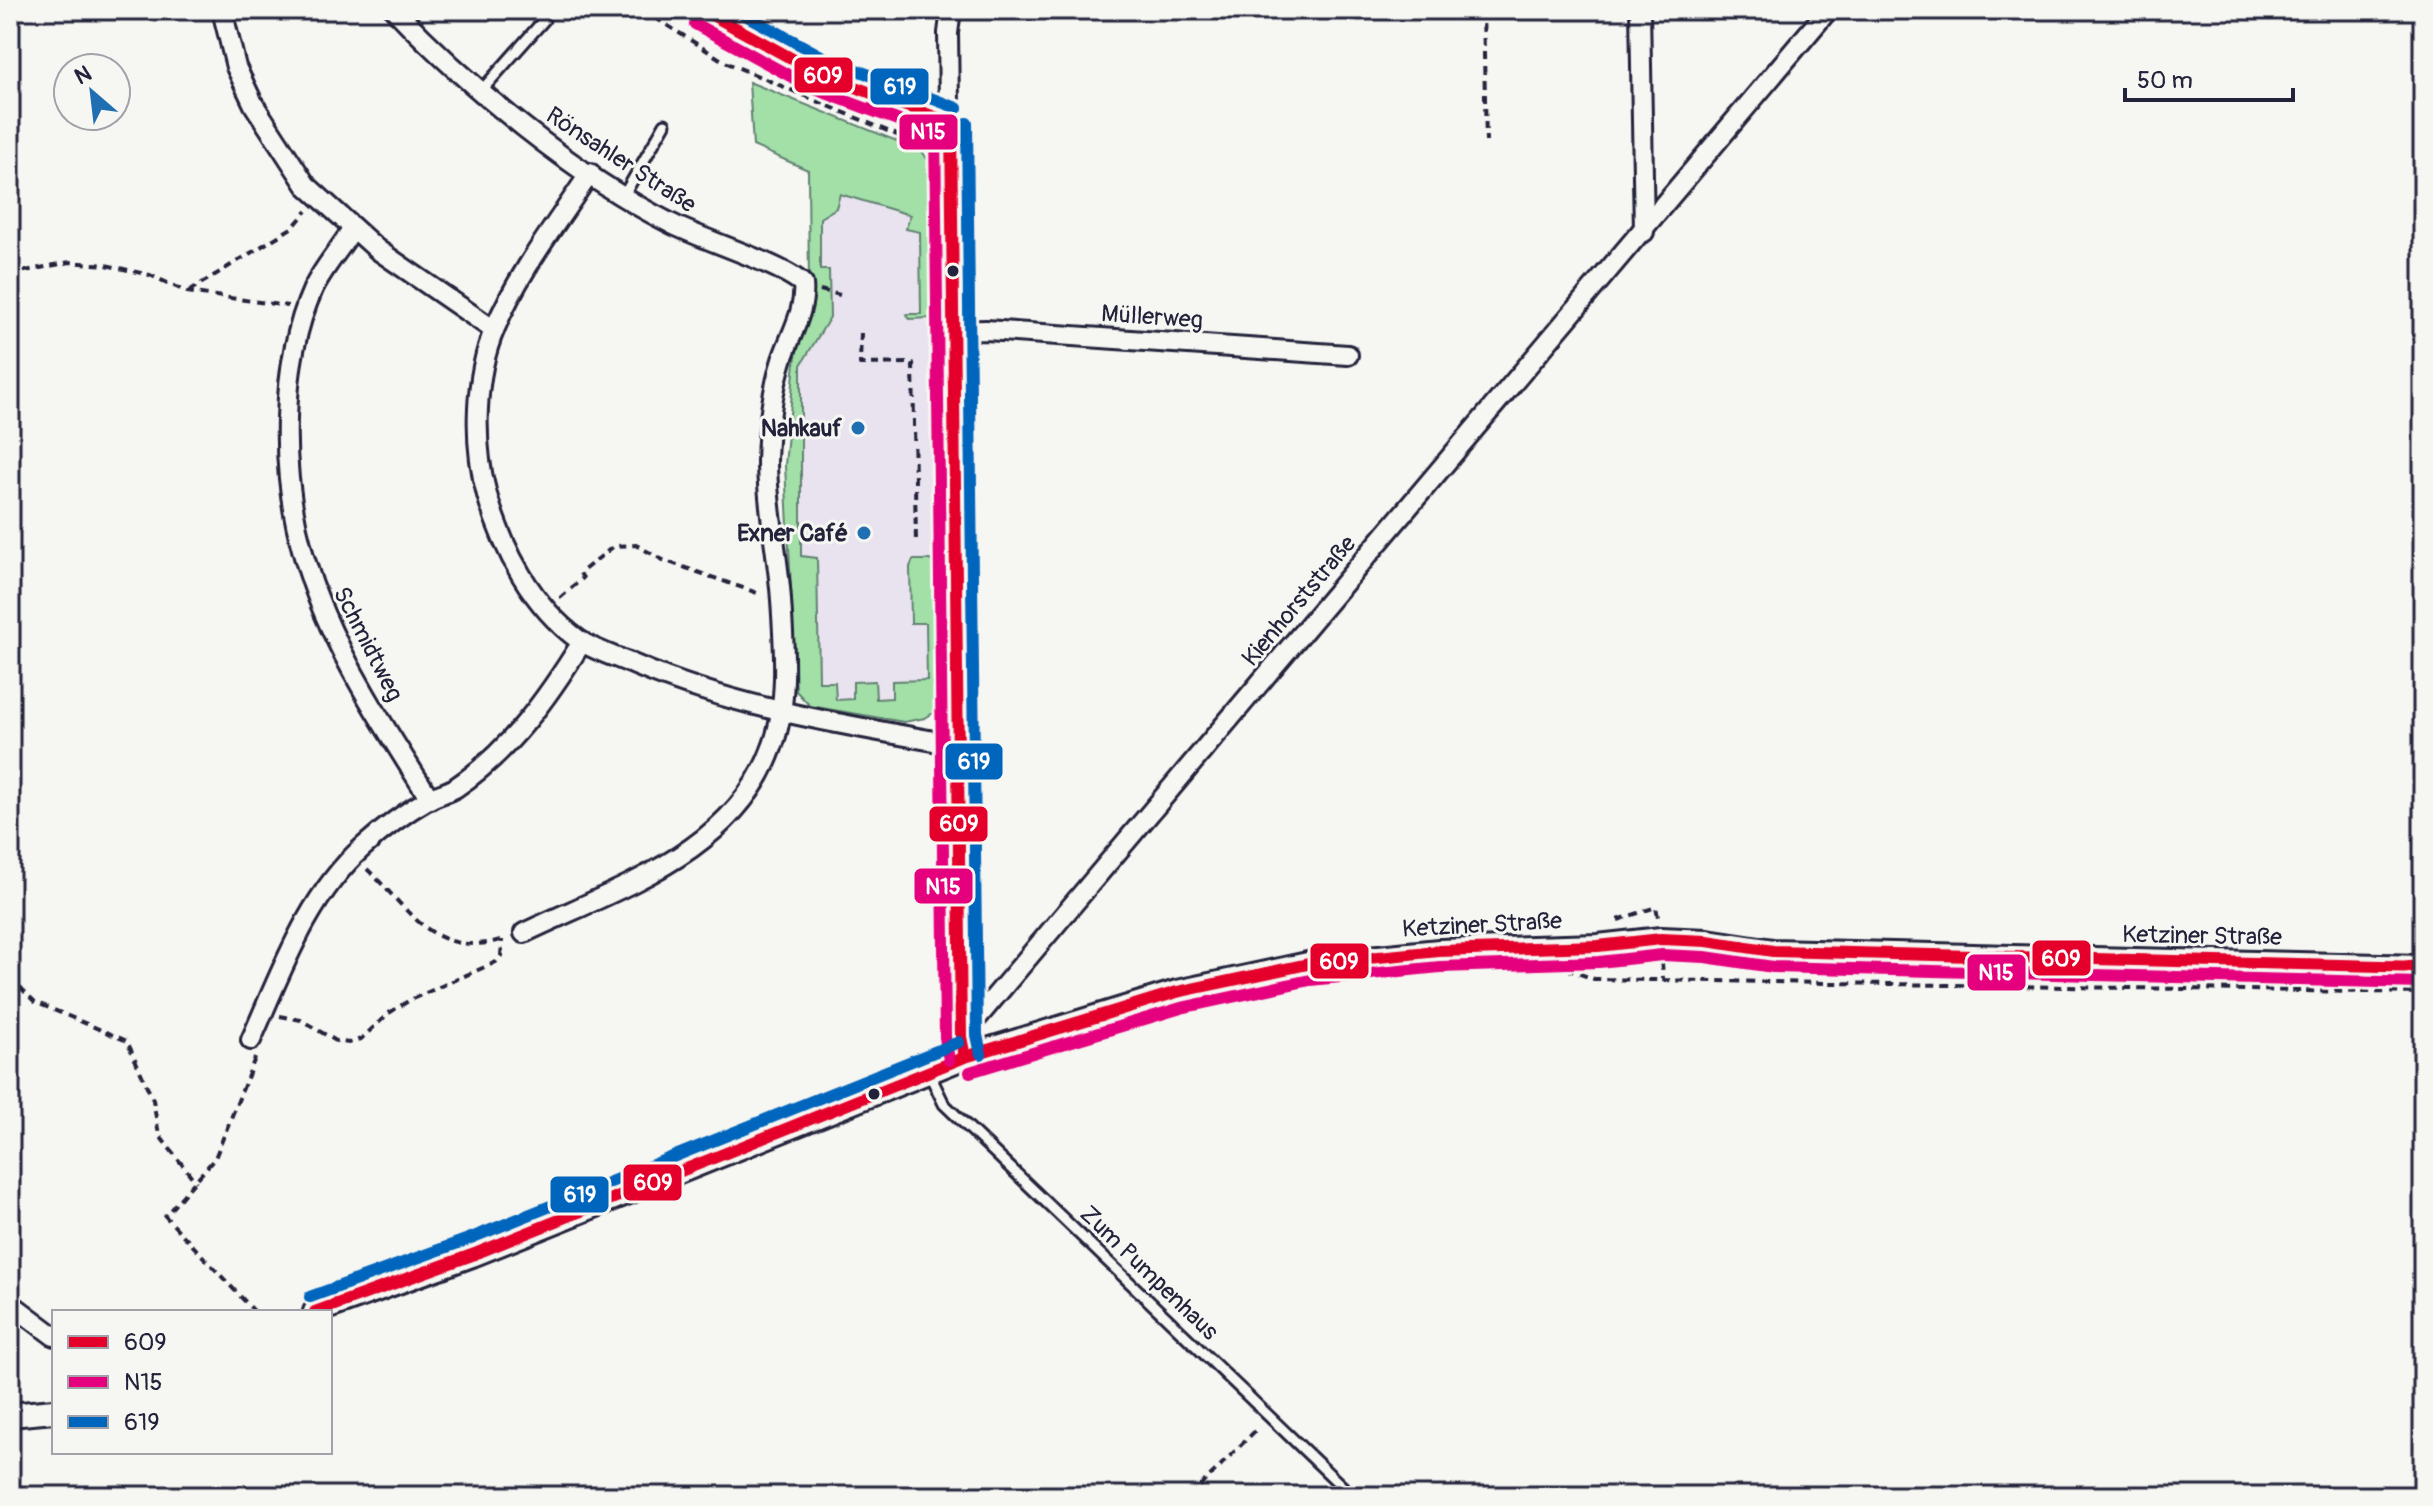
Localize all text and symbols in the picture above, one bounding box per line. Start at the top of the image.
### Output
north arrow [52,52,132,132]
scale bar [2125,52,2293,102]
line badge: 609 [793,56,854,94]
text: N [70,59,96,91]
text: 609 [803,62,843,90]
text: 50 m [2137,66,2193,95]
line badge: 619 [869,67,930,106]
text: 619 [884,73,916,101]
street label: Rönsahler Straße [541,101,702,219]
line badge: N15 [898,113,959,151]
text: N15 [910,118,946,146]
unlabelled marker [945,263,961,279]
street label: Müllerweg [1100,299,1204,335]
place label: Nahkauf [761,414,842,443]
marker: Nahkauf [849,419,867,437]
place label: Exner Café [737,519,848,548]
marker: Exner Café [855,524,873,542]
street label: Kienhorststraße [1236,530,1362,672]
street label: Schmidtweg [327,582,409,706]
line badge: 619 [944,742,1004,781]
text: 619 [958,748,990,776]
line badge: 609 [928,805,989,843]
text: 609 [939,810,979,838]
line badge: N15 [913,867,974,905]
text: N15 [925,873,961,901]
street label: Ketziner Straße [1401,906,1563,944]
street label: Ketziner Straße [2122,920,2282,952]
line badge: 609 [2031,939,2092,977]
line badge: 609 [1309,942,1370,980]
text: 609 [2041,945,2081,973]
text: 609 [1319,948,1359,976]
line badge: N15 [1966,953,2027,992]
text: N15 [1978,959,2014,987]
unlabelled marker [866,1086,882,1102]
line badge: 609 [622,1163,683,1202]
text: 609 [633,1169,673,1197]
line badge: 619 [549,1175,610,1214]
text: 619 [564,1181,596,1209]
street label: Zum Pumpenhaus [1074,1200,1224,1347]
legend [52,1310,332,1454]
text: 609 [124,1328,167,1357]
text: N15 [124,1368,163,1397]
text: 619 [124,1408,160,1437]

